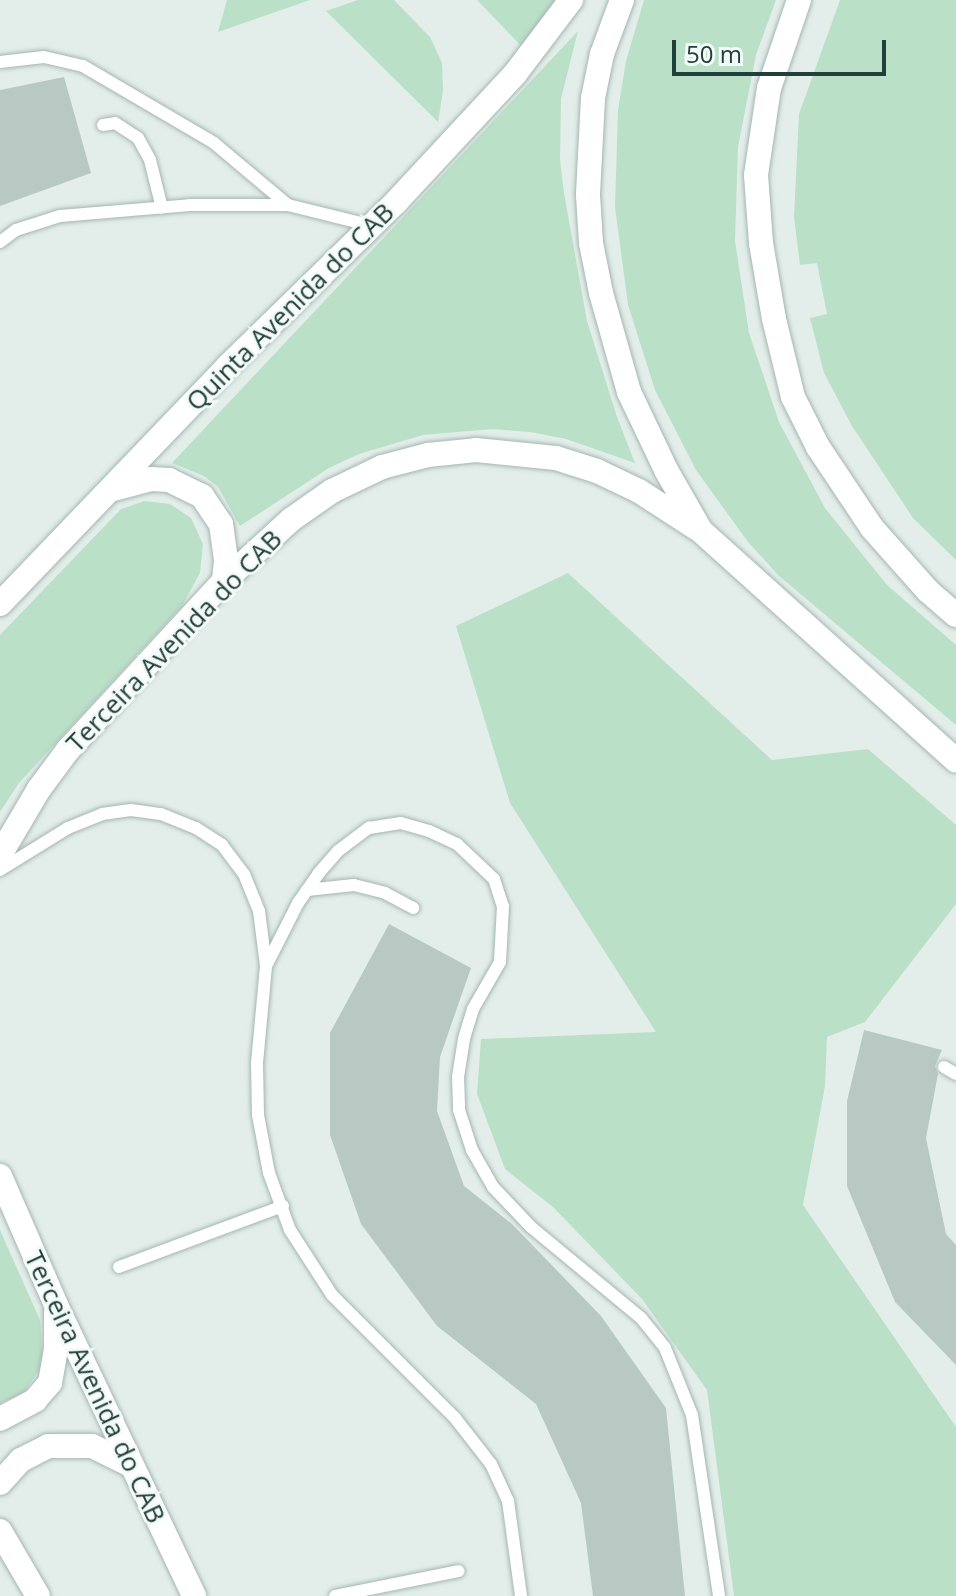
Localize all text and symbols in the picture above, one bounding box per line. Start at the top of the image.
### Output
scale bar [676,24,890,74]
text: 50 m [686,37,742,70]
street label: Quinta Avenida do CAB [180,197,400,417]
street label: Terceira Avenida do CAB [60,524,288,758]
street label: Terceira Avenida do CAB [18,1246,172,1528]

